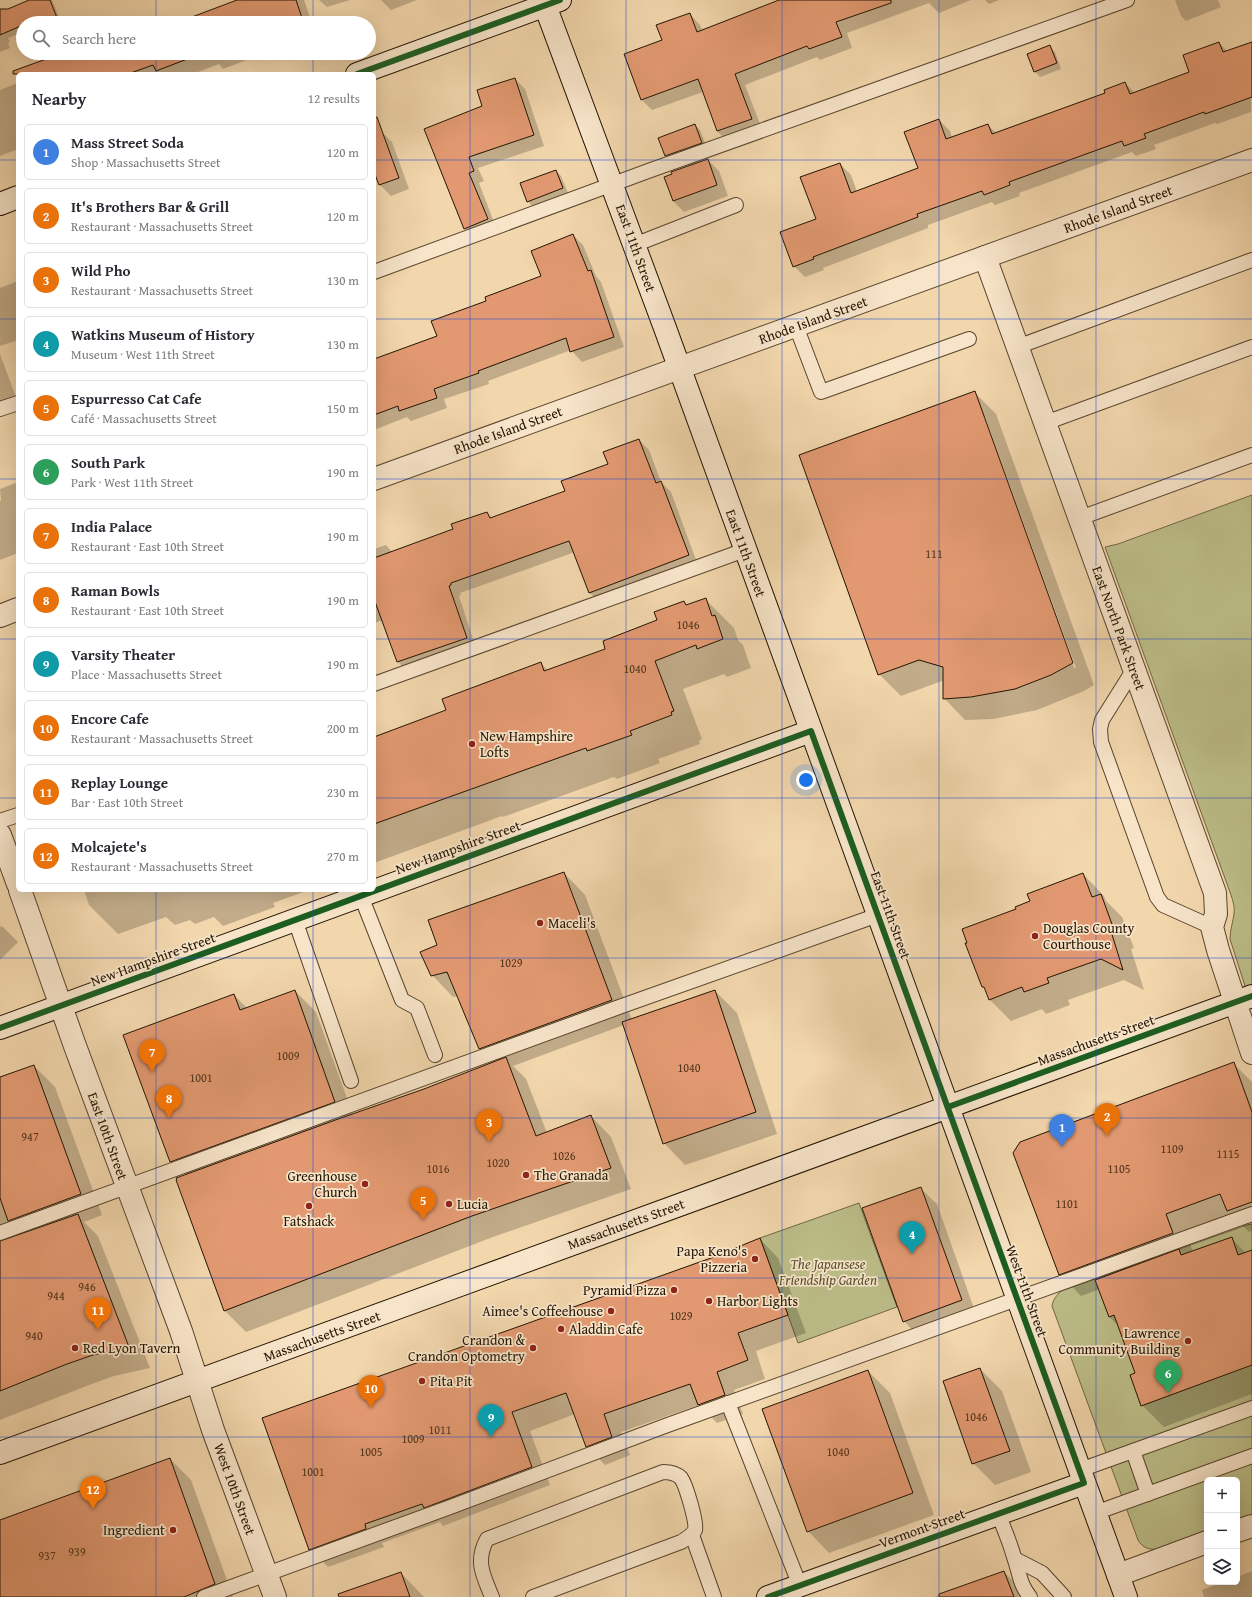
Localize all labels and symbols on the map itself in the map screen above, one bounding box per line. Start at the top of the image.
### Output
street label: Rhode Island Street [1061,180,1175,238]
street label: East 11th Street [611,201,661,295]
street label: Rhode Island Street [756,291,870,349]
street label: Rhode Island Street [451,401,565,459]
street label: East 11th Street [721,506,771,600]
house number: 111 [925,545,943,562]
street label: East North Park Street [1087,563,1151,693]
house number: 1046 [676,616,700,633]
house number: 1040 [623,660,647,677]
place label: New Hampshire Lofts [480,726,574,762]
marker: New Hampshire Lofts [467,739,477,749]
your location [796,770,816,790]
street label: New Hampshire Street [393,815,523,879]
street label: East 11th Street [866,868,916,962]
place label: Maceli's [548,913,596,933]
marker: Maceli's [535,918,545,928]
place label: Douglas County Courthouse [1043,918,1135,954]
street label: New Hampshire Street [88,927,218,991]
marker: Douglas County Courthouse [1030,931,1040,941]
house number: 1029 [499,954,523,971]
street label: Massachusetts Street [1035,1009,1157,1070]
pin: 7 [139,1039,165,1072]
house number: 1009 [276,1047,300,1064]
house number: 1040 [677,1059,701,1076]
house number: 1001 [189,1069,213,1086]
pin: 8 [156,1085,182,1118]
street label: East 10th Street [83,1089,133,1183]
pin: 2 [1094,1103,1120,1136]
pin: 3 [476,1109,502,1142]
pin: 1 [1049,1114,1075,1147]
house number: 947 [21,1128,39,1145]
house number: 1109 [1160,1140,1184,1157]
house number: 1115 [1216,1145,1240,1162]
house number: 1026 [552,1147,576,1164]
house number: 1020 [486,1154,510,1171]
house number: 1016 [426,1160,450,1177]
house number: 1105 [1107,1160,1131,1177]
place label: The Granada [534,1165,609,1185]
place label: Greenhouse Church [287,1166,357,1202]
marker: The Granada [521,1170,531,1180]
marker: Greenhouse Church [360,1179,370,1189]
pin: 5 [410,1187,436,1220]
street label: Massachusetts Street [565,1193,687,1254]
place label: Lucia [457,1194,489,1214]
house number: 1101 [1055,1195,1079,1212]
marker: Lucia [444,1199,454,1209]
marker: Fatshack [304,1201,314,1211]
place label: Fatshack [284,1211,335,1231]
pin: 4 [899,1221,925,1254]
place label: Papa Keno's Pizzeria [677,1241,747,1277]
street label: West 11th Street [1001,1242,1053,1340]
marker: Papa Keno's Pizzeria [750,1254,760,1264]
park label: The Japansese Friendship Garden [778,1254,877,1290]
house number: 946 [78,1278,96,1295]
place label: Pyramid Pizza [583,1280,666,1300]
marker: Pyramid Pizza [669,1285,679,1295]
house number: 944 [47,1287,65,1304]
place label: Harbor Lights [717,1291,798,1311]
marker: Harbor Lights [704,1296,714,1306]
pin: 11 [85,1297,111,1330]
place label: Aimee's Coffeehouse [482,1301,603,1321]
street label: Massachusetts Street [261,1305,383,1366]
marker: Aimee's Coffeehouse [606,1306,616,1316]
house number: 1029 [669,1307,693,1324]
place label: Aladdin Cafe [569,1319,644,1339]
place label: Lawrence Community Building [1058,1323,1180,1359]
marker: Aladdin Cafe [556,1324,566,1334]
house number: 940 [25,1327,43,1344]
place label: Crandon & Crandon Optometry [408,1330,526,1366]
marker: Lawrence Community Building [1183,1336,1193,1346]
place label: Red Lyon Tavern [83,1338,180,1358]
marker: Red Lyon Tavern [70,1343,80,1353]
marker: Crandon & Crandon Optometry [528,1343,538,1353]
pin: 6 [1155,1360,1181,1393]
place label: Pita Pit [430,1371,473,1391]
pin: 10 [358,1375,384,1408]
marker: Pita Pit [417,1376,427,1386]
pin: 9 [478,1404,504,1437]
house number: 1046 [964,1408,988,1425]
house number: 1011 [428,1421,452,1438]
house number: 1009 [401,1430,425,1447]
street label: West 10th Street [209,1440,261,1538]
house number: 1005 [359,1443,383,1460]
house number: 1040 [826,1443,850,1460]
house number: 1001 [301,1463,325,1480]
pin: 12 [80,1476,106,1509]
street label: Vermont Street [876,1503,968,1553]
place label: Ingredient [103,1520,165,1540]
marker: Ingredient [168,1525,178,1535]
house number: 939 [68,1543,86,1560]
house number: 937 [38,1547,56,1564]

